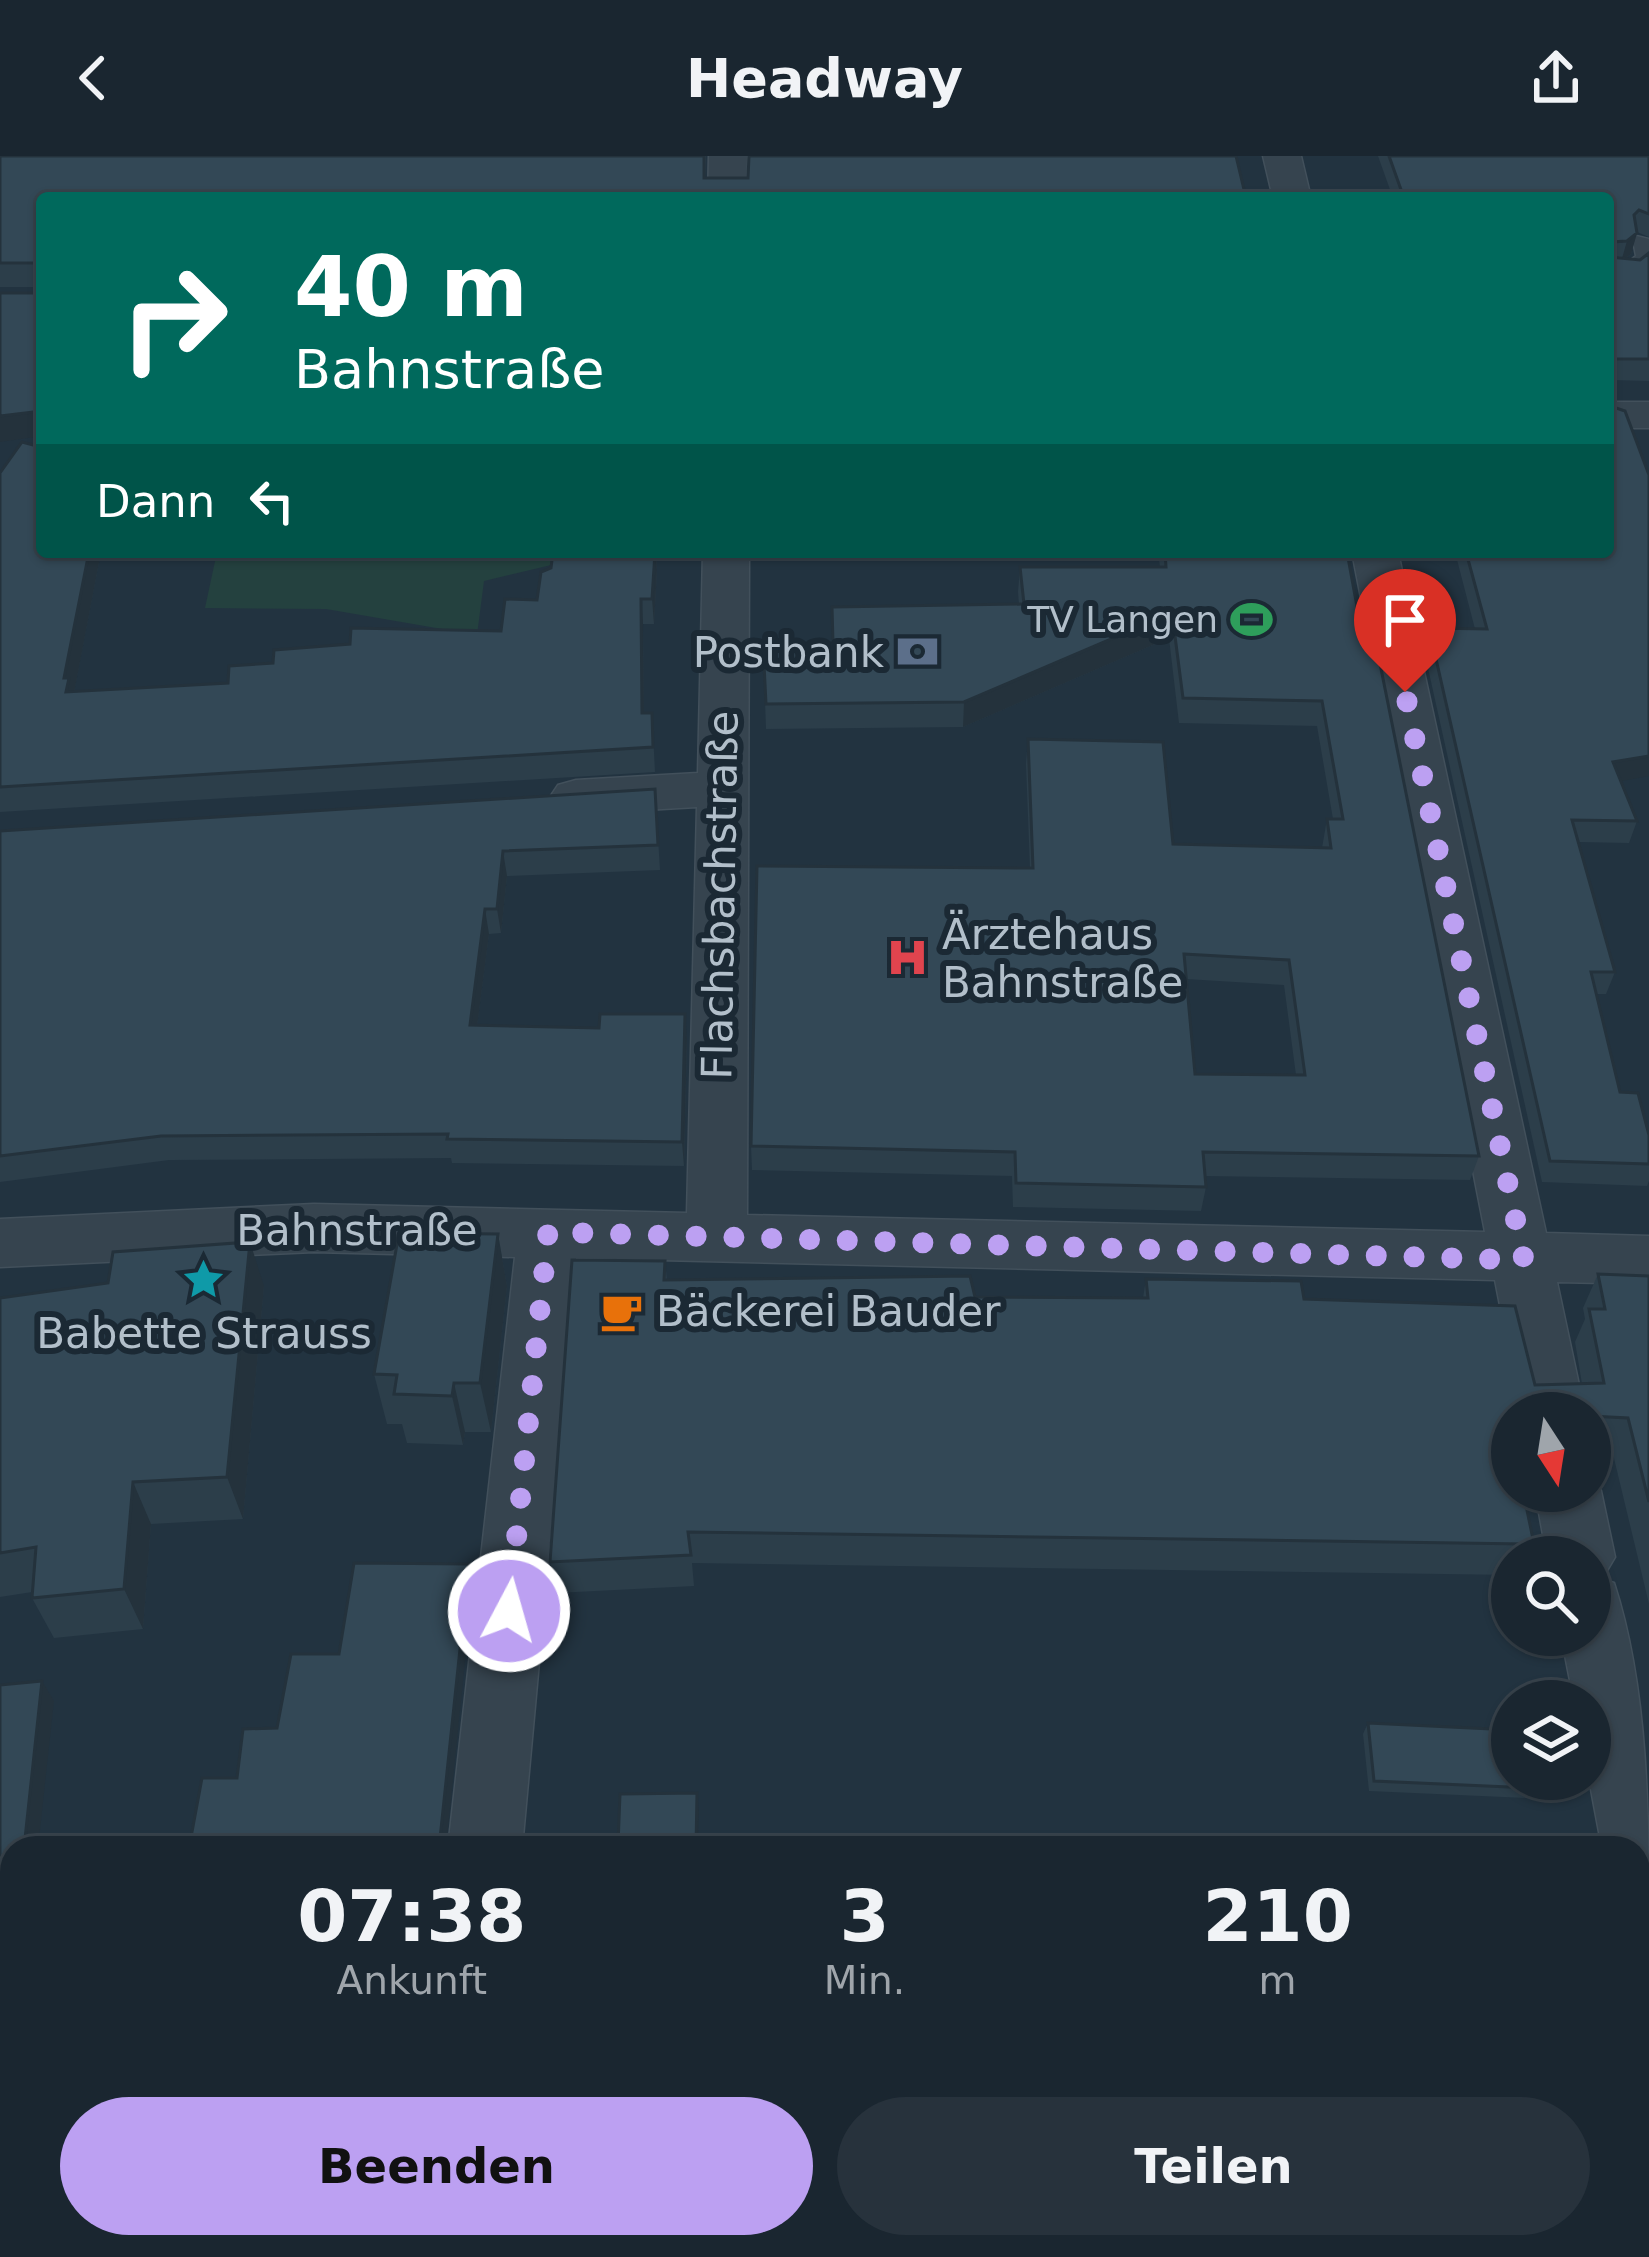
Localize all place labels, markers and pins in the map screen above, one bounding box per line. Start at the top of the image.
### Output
pin [1354,569,1456,692]
sports icon: TV Langen [1229,596,1275,642]
place label: TV Langen [1026,599,1218,640]
place label: Postbank [693,628,885,677]
bank icon: Postbank [895,629,941,675]
place label: Ärztehaus Bahnstraße [942,909,1183,1007]
hospital icon: Ärztehaus Bahnstraße [885,935,931,981]
place icon: Babette Strauss [181,1256,227,1302]
place label: Bäckerei Bauder [656,1287,1001,1336]
cafe icon: Bäckerei Bauder [599,1288,645,1334]
place label: Babette Strauss [36,1309,372,1358]

